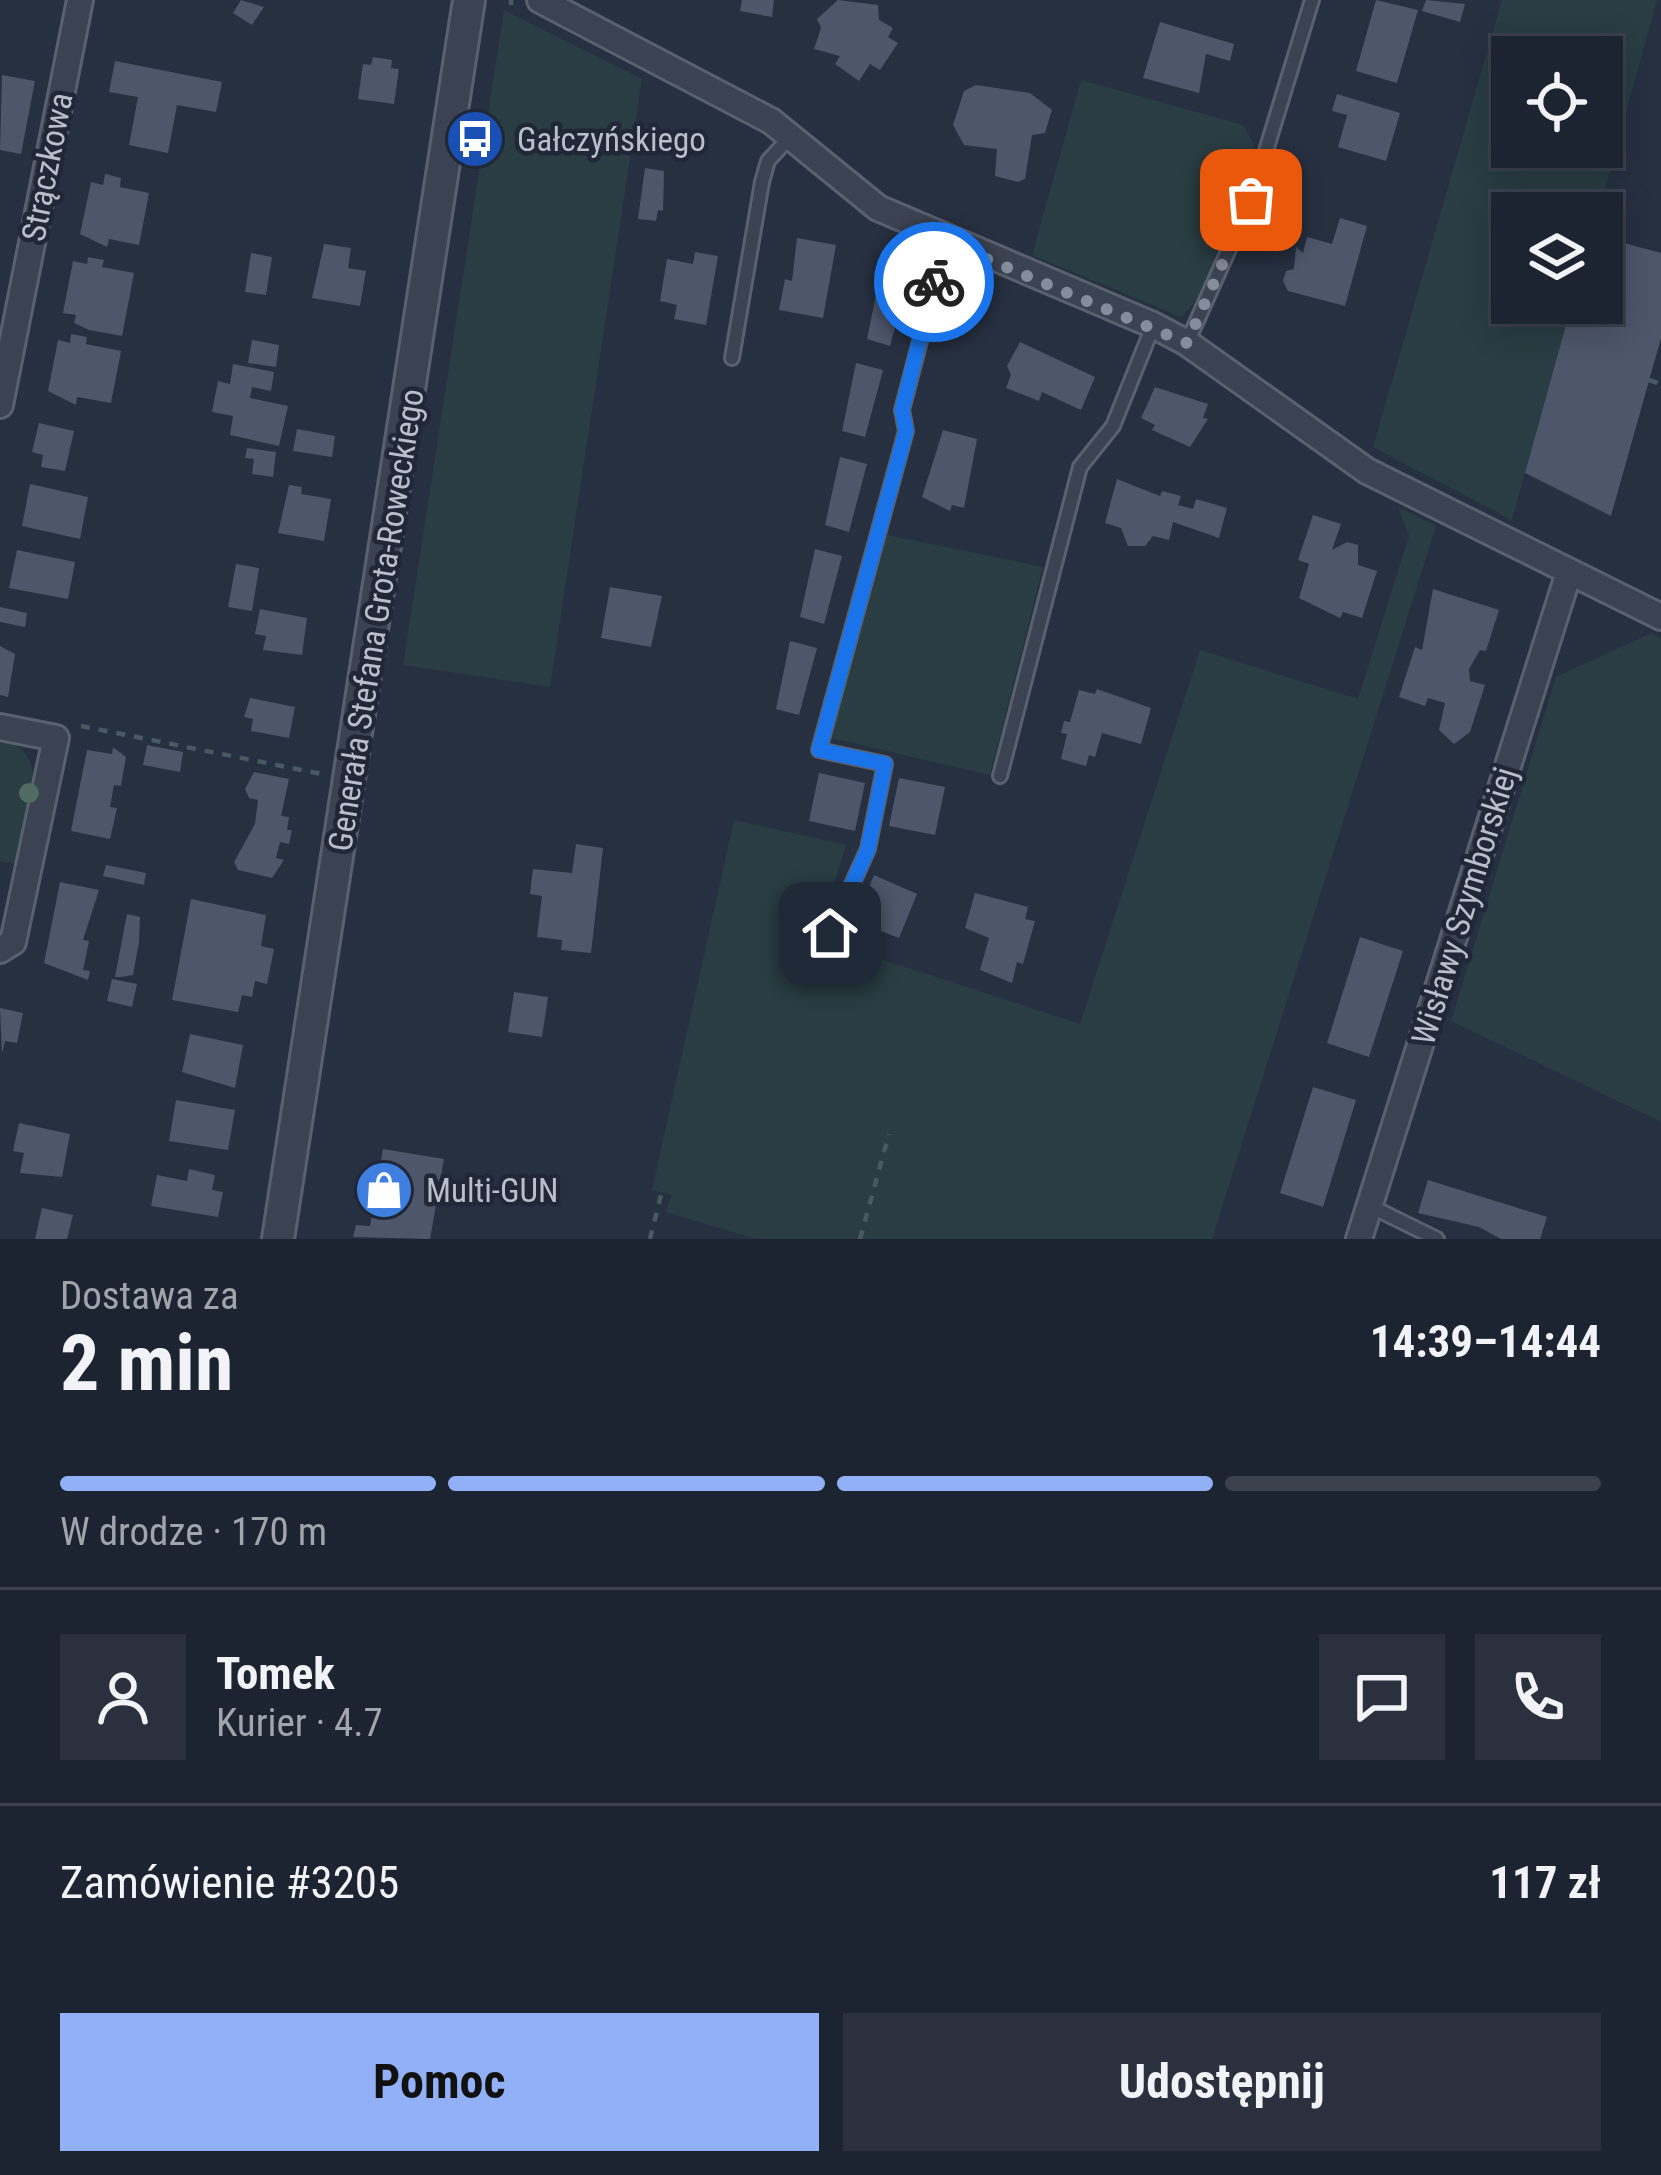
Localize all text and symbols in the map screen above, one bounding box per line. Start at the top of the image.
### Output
map controls [1491,36,1623,324]
button: locate [1491,36,1623,168]
street label: Strączkowa [13,89,81,245]
bus stop icon: Gałczyńskiego [444,108,506,170]
place label: Gałczyńskiego [517,120,706,159]
pin [1200,149,1302,251]
icon: bag [1218,167,1284,233]
button: layers [1491,192,1623,324]
courier [874,222,994,342]
icon: bike [901,249,967,315]
street label: Generała Stefana Grota-Roweckiego [320,386,432,854]
street label: Wisławy Szymborskiej [1403,763,1525,1049]
pin [779,882,881,984]
icon: home [797,900,863,966]
shop icon: Multi-GUN [353,1159,415,1221]
place label: Multi-GUN [426,1171,558,1210]
text: Dostawa za [60,1273,239,1319]
text: 14:39–14:44 [1370,1315,1601,1368]
text: 2 min [60,1318,233,1409]
text: W drodze · 170 m [60,1509,327,1555]
button: person [60,1634,186,1760]
button: chat [1319,1634,1445,1760]
button: phone [1475,1634,1601,1760]
text: Tomek [216,1647,335,1700]
text: Kurier · 4.7 [216,1700,383,1746]
text: Zamówienie #3205 [60,1856,399,1909]
text: 117 zł [1489,1856,1601,1909]
button: Pomoc [60,2013,819,2151]
button: Udostępnij [843,2013,1601,2151]

